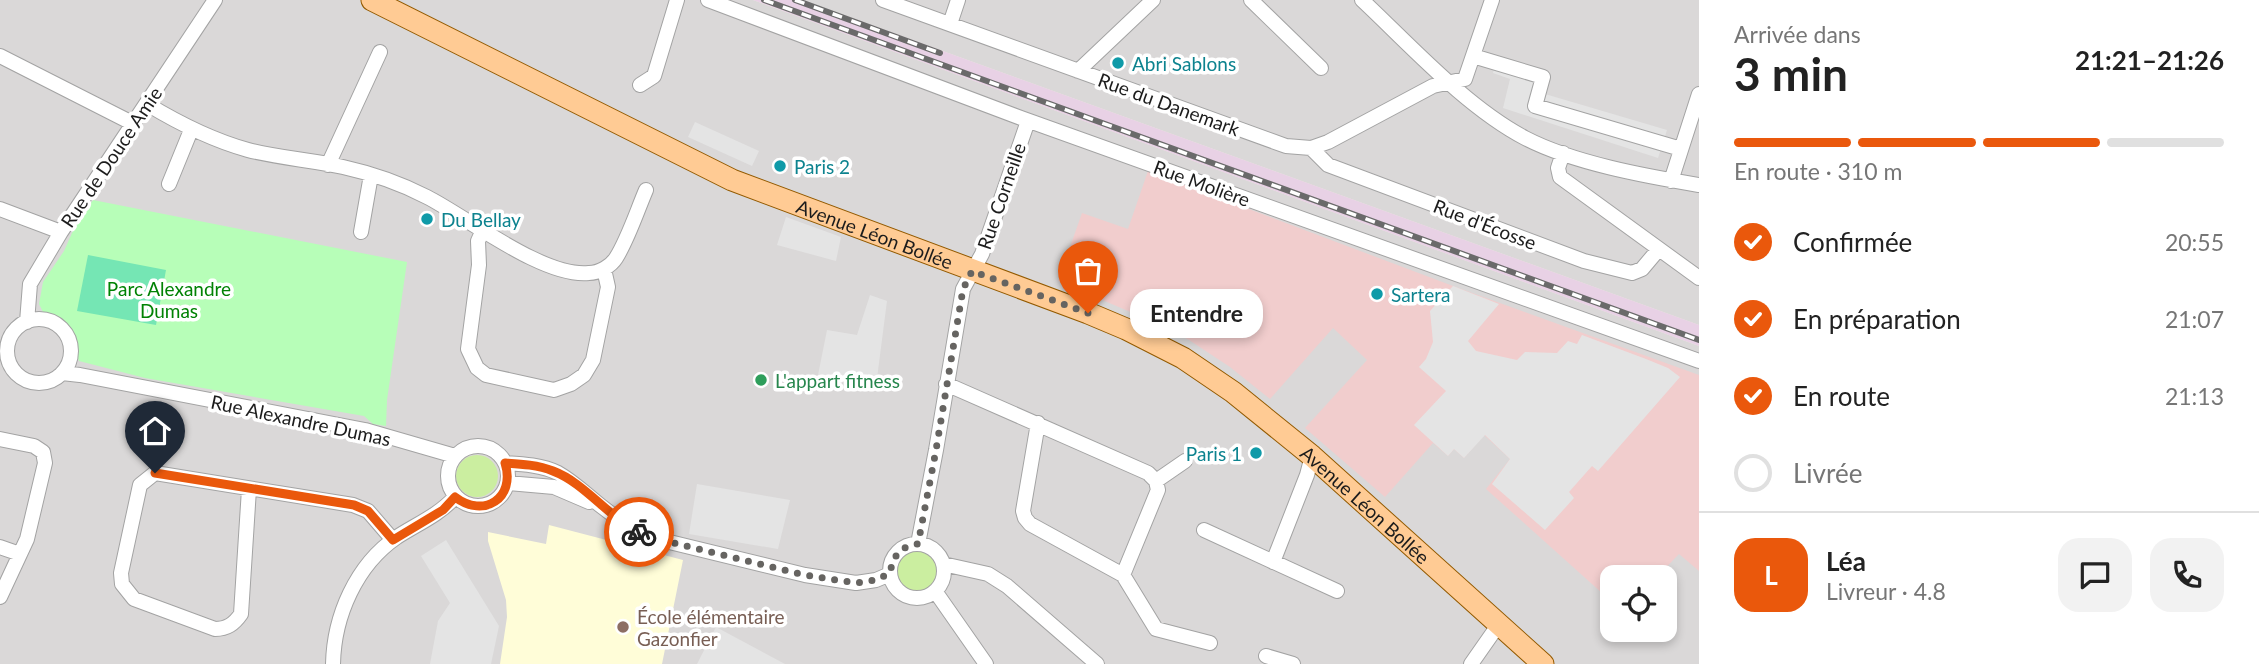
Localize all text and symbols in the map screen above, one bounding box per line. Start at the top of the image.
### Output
text: Arrivée dans [1734,20,1861,48]
text: 21:21–21:26 [2075,44,2224,76]
text: 3 min [1734,46,1848,101]
place label: Abri Sablons [1132,52,1236,75]
marker: Abri Sablons [1110,55,1126,71]
street label: Rue du Danemark [1095,68,1243,140]
street label: Rue de Douce Amie [55,82,167,232]
street label: Rue Corneille [972,140,1030,252]
place label: Paris 2 [794,155,850,178]
street label: Rue Molière [1151,155,1253,211]
text: En route · 310 m [1734,157,1902,185]
marker: Paris 2 [772,158,788,174]
street label: Avenue Léon Bollée [793,194,956,273]
street label: Rue d'Écosse [1430,194,1540,254]
place label: Du Bellay [441,208,521,231]
marker: Du Bellay [419,211,435,227]
icon: check [1734,223,1772,261]
text: Confirmée [1793,226,1912,258]
text: 20:55 [2165,228,2224,256]
pin [1058,241,1118,313]
icon: bag [1069,252,1107,290]
park label: Parc Alexandre Dumas [107,277,231,322]
place label: Sartera [1391,283,1451,306]
marker: Sartera [1369,286,1385,302]
callout: Entendre [1130,288,1263,338]
text: Entendre [1150,299,1243,327]
icon: check [1734,300,1772,338]
text: En préparation [1793,303,1961,335]
text: 21:07 [2165,305,2224,333]
place label: L'appart fitness [775,369,900,392]
marker: L'appart fitness [753,372,769,388]
icon: check [1734,377,1772,415]
text: En route [1793,380,1890,412]
text: 21:13 [2165,382,2224,410]
street label: Rue Alexandre Dumas [209,390,393,450]
pin [125,401,185,473]
icon: home [136,412,174,450]
street label: Avenue Léon Bollée [1297,440,1435,568]
place label: Paris 1 [1186,442,1242,465]
marker: Paris 1 [1248,445,1264,461]
text: Livrée [1793,457,1862,489]
courier [604,497,674,567]
icon: bike [620,513,658,551]
button: chat [2058,538,2132,612]
button: phone [2150,538,2224,612]
text: Léa [1826,545,1866,577]
text: L [1764,559,1778,591]
map controls [1600,565,1677,642]
button: locate [1600,565,1677,642]
text: Livreur · 4.8 [1826,577,1946,605]
place label: École élémentaire Gazonfier [637,605,785,650]
marker: École élémentaire Gazonfier [615,619,631,635]

